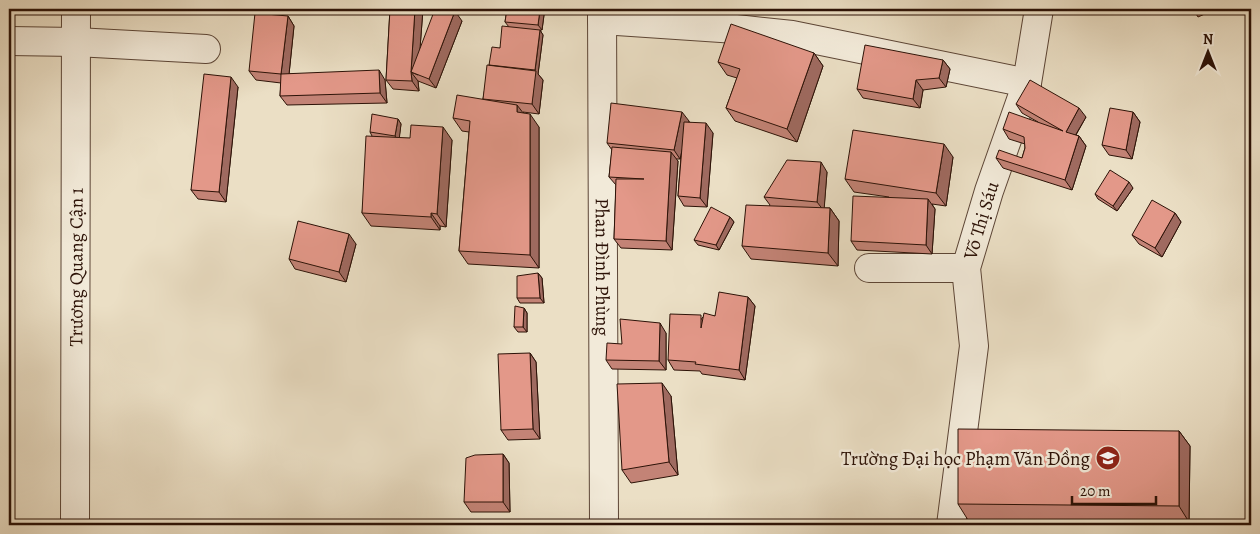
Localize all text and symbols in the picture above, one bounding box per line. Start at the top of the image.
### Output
north arrow [1182,28,1232,78]
text: N [1203,30,1213,49]
street label: Võ Thị Sáu [957,177,1006,263]
street label: Trương Quang Cận 1 [63,187,90,346]
street label: Phan Đình Phùng [589,198,615,336]
school or university icon: Trường Đại học Phạm Văn Đồng [1095,445,1121,471]
place label: Trường Đại học Phạm Văn Đồng [841,446,1090,472]
scale bar [1072,474,1156,506]
text: 20 m [1080,481,1111,501]

